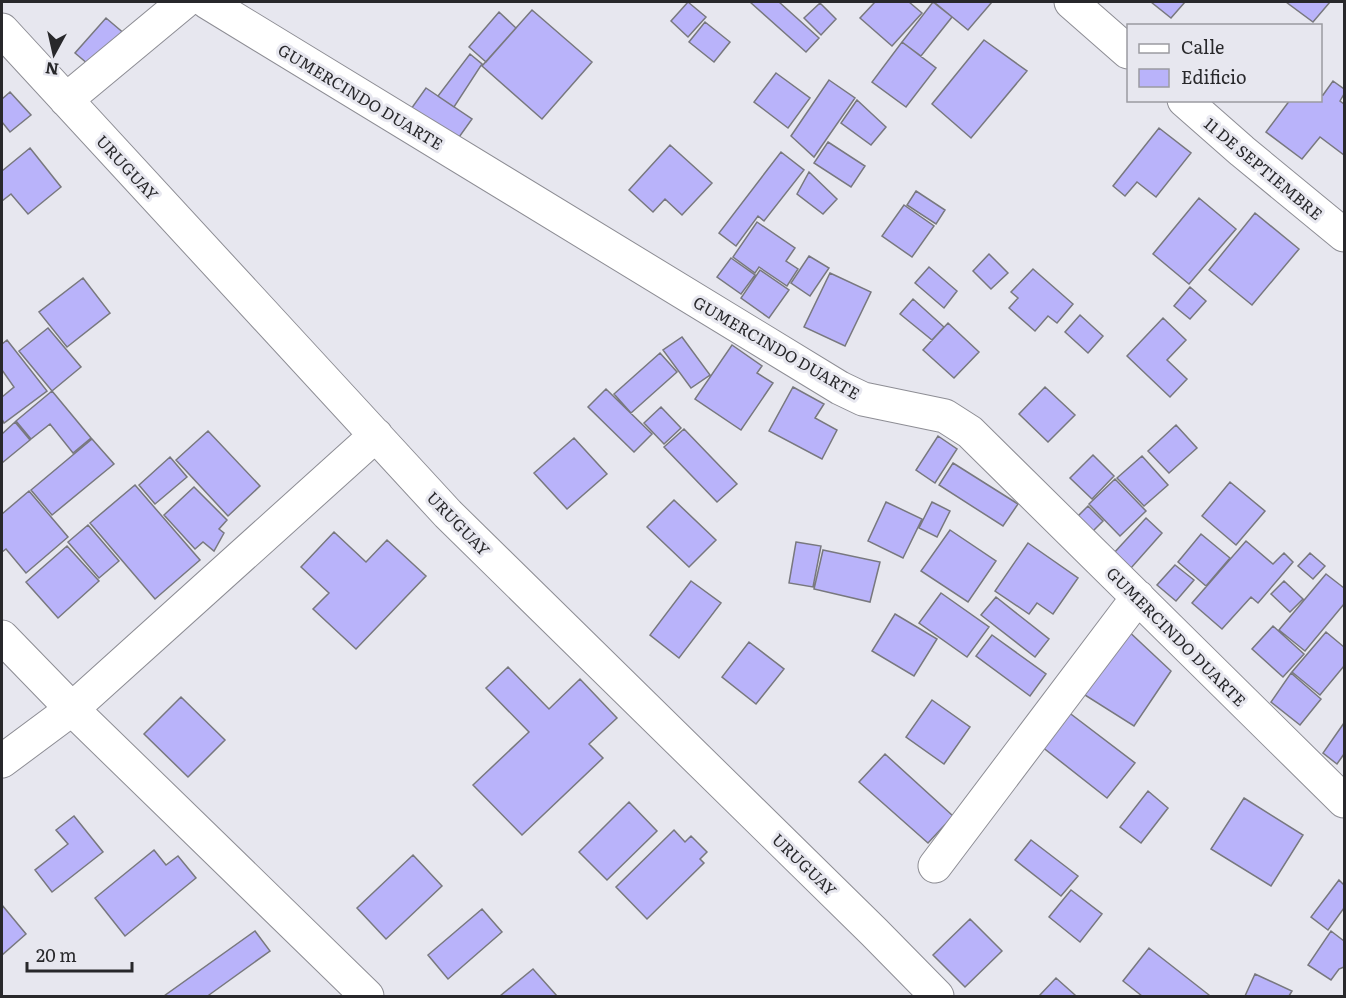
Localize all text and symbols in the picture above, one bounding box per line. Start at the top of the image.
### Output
north arrow [24,24,84,84]
legend [1127,24,1322,102]
text: Calle [1181,33,1224,60]
street label: GUMERCINDO DUARTE [274,37,448,155]
text: N [43,57,60,83]
text: Edificio [1181,63,1247,90]
street label: 11 DE SEPTIEMBRE [1200,111,1328,225]
street label: URUGUAY [91,129,165,205]
street label: GUMERCINDO DUARTE [689,289,865,405]
street label: URUGUAY [422,485,496,561]
street label: GUMERCINDO DUARTE [1102,561,1252,711]
street label: URUGUAY [767,827,843,901]
scale bar [27,935,132,973]
text: 20 m [36,941,77,968]

